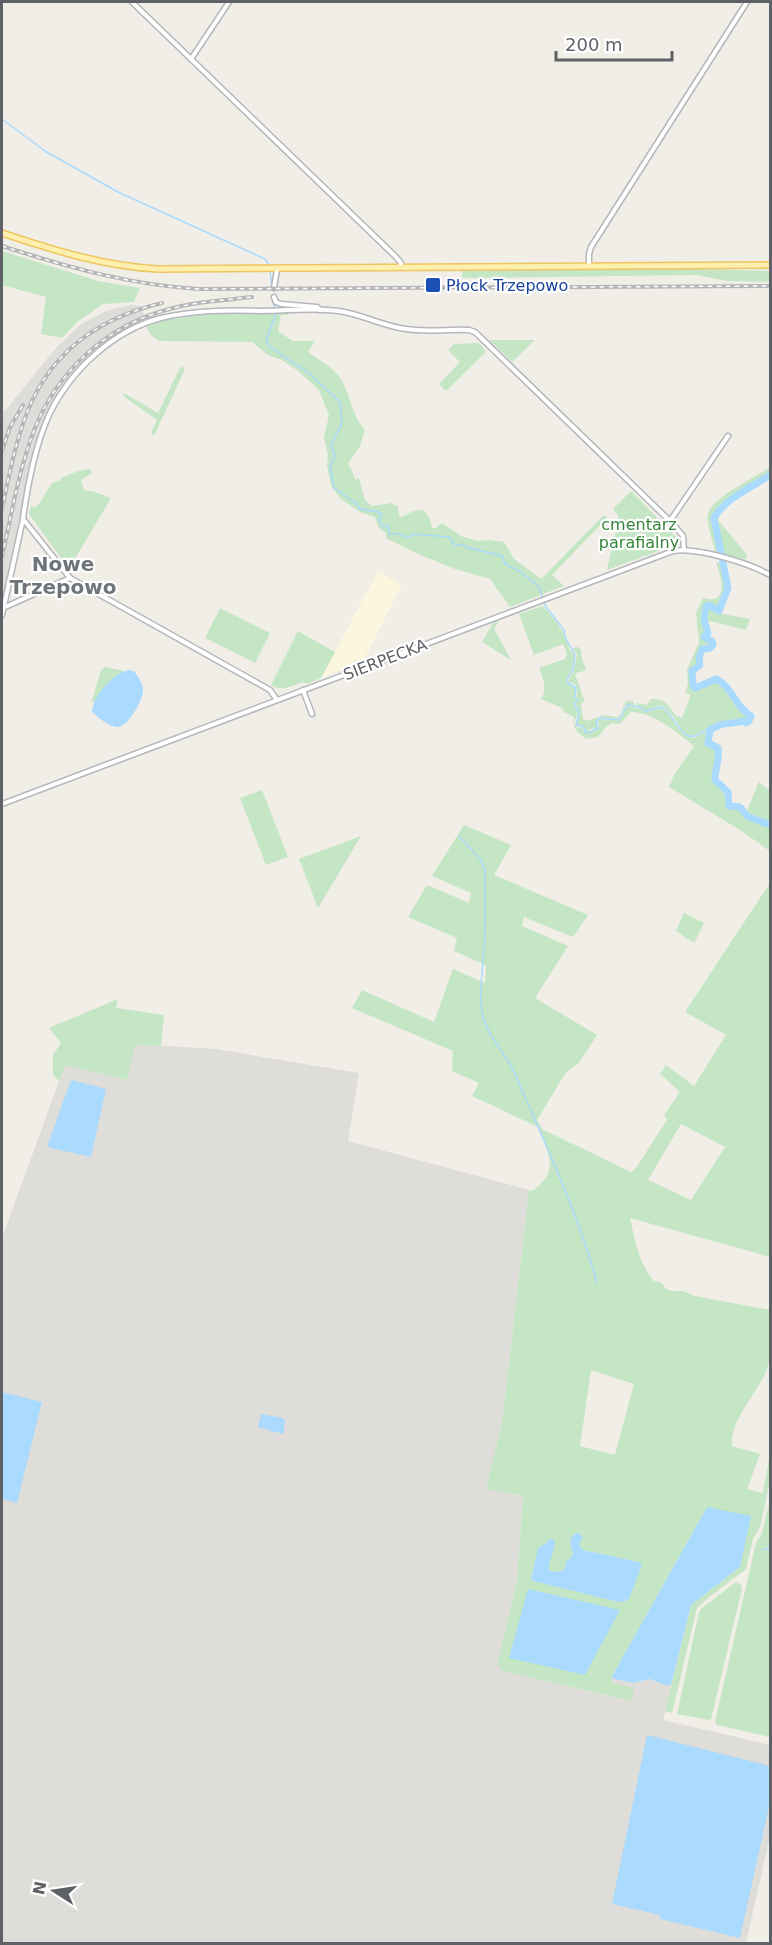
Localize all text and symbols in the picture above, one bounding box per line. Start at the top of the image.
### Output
scale bar [556,24,672,62]
text: 200 m [565,34,623,55]
marker: Płock Trzepowo [424,276,442,294]
place label: Płock Trzepowo [446,276,568,295]
park label: cmentarz parafialny [599,515,679,552]
district label: Nowe Trzepowo [10,552,116,599]
street label: SIERPECKA [341,635,430,684]
north arrow [24,1861,84,1921]
text: N [29,1879,51,1897]

